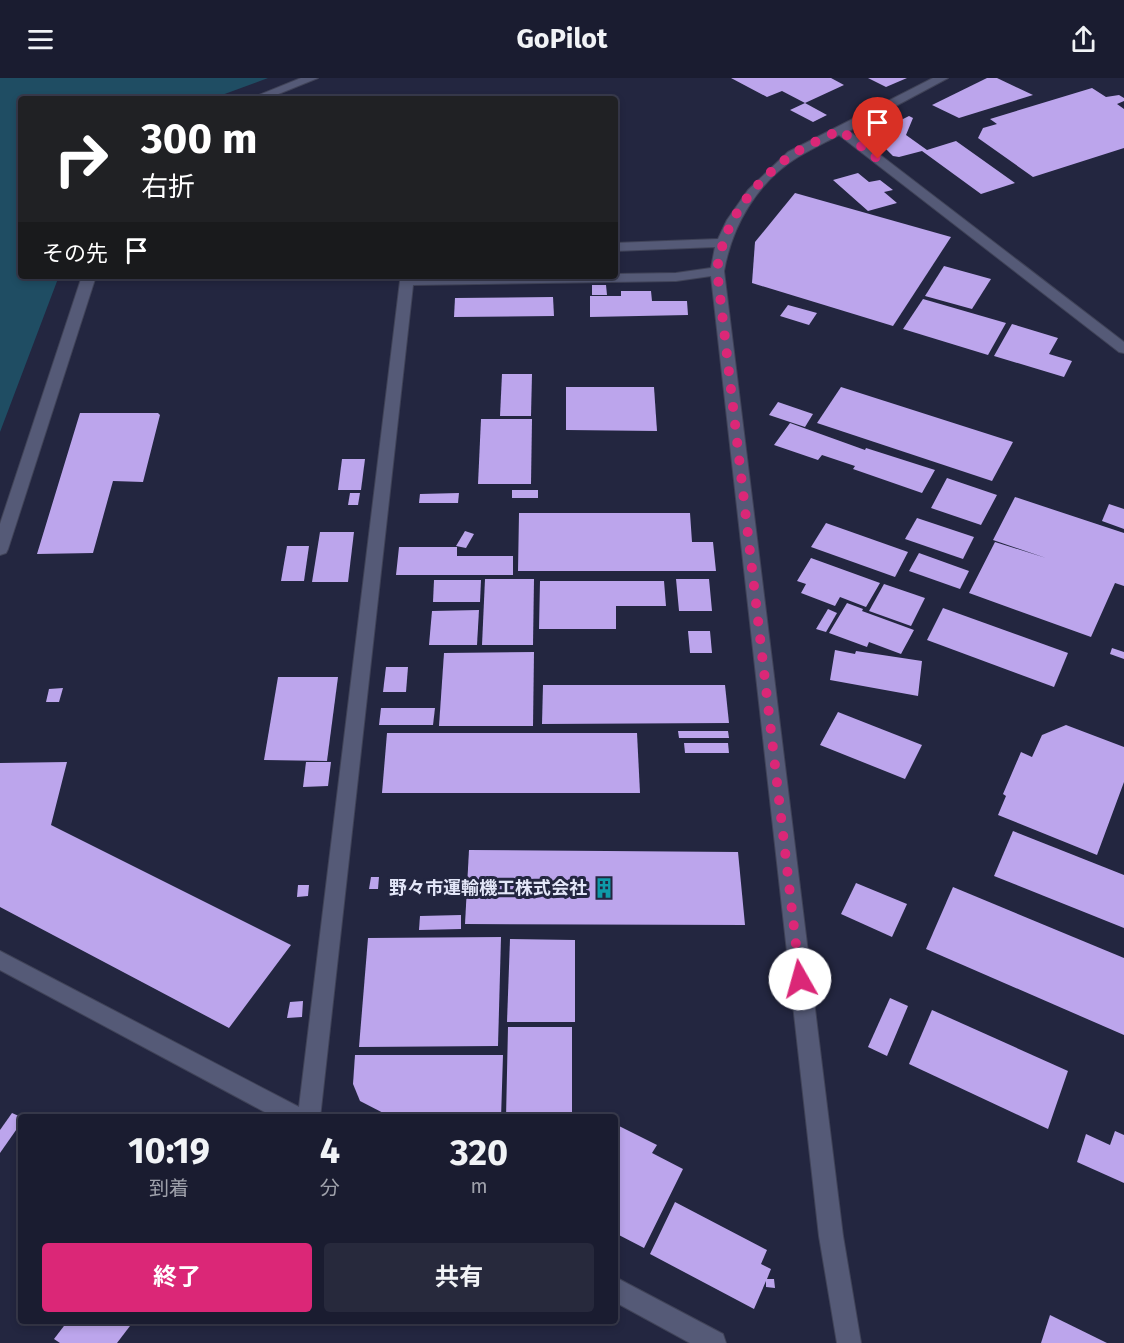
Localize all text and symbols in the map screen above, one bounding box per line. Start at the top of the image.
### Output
icon: menu [24,23,57,56]
text: GoPilot [516,23,608,55]
icon: share [1067,23,1100,56]
pin [852,97,903,159]
icon: arrive [861,106,894,139]
text: 300 m [141,114,257,164]
icon: right [42,120,120,198]
text: 右折 [141,171,195,203]
icon: arrive [120,234,153,267]
text: その先 [42,240,108,267]
building icon: 野々市運輸機工株式会社 [592,876,616,900]
place label: 野々市運輸機工株式会社 [389,877,587,899]
position arrow [768,947,832,1011]
text: 10:19 [128,1129,210,1173]
text: 4 [320,1129,340,1173]
text: 320 [450,1131,508,1175]
text: m [471,1174,488,1198]
text: 到着 [149,1176,189,1200]
text: 分 [320,1176,340,1200]
button: 終了 [42,1243,312,1312]
button: 共有 [324,1243,594,1312]

